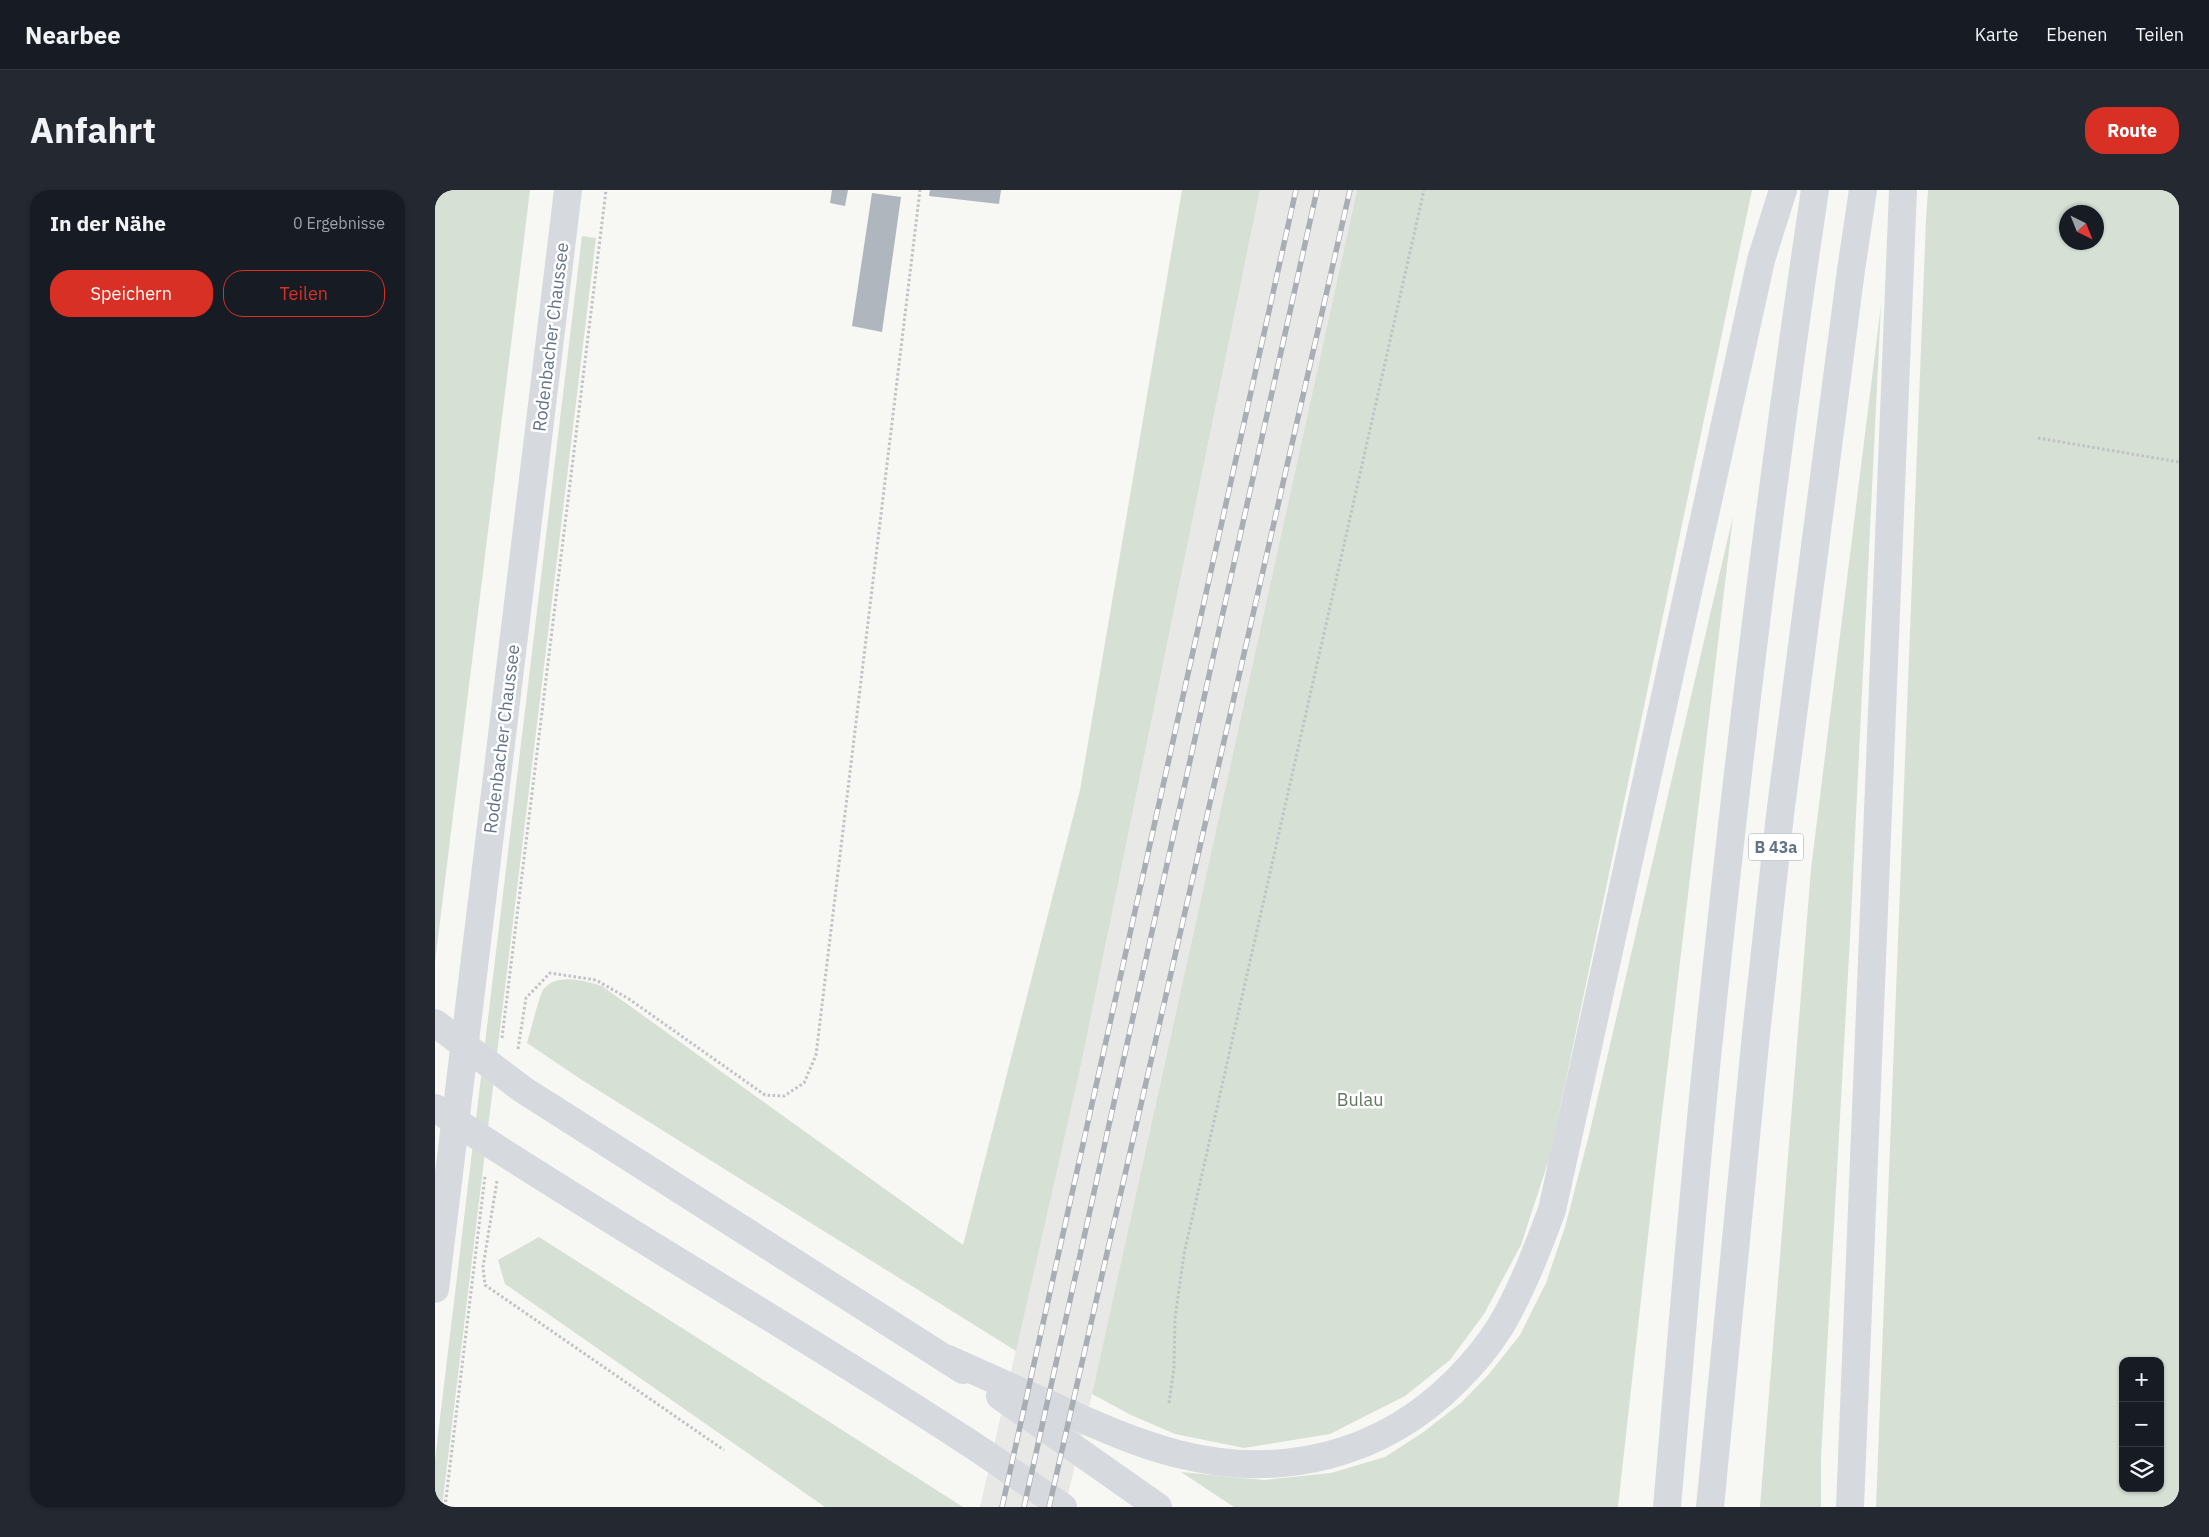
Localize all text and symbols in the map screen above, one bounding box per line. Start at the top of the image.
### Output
text: Nearbee [25,19,121,51]
text: Karte [1975,23,2018,46]
text: Ebenen [2046,23,2107,46]
text: Teilen [2135,23,2184,46]
text: Anfahrt [30,107,156,153]
button: Route [2085,107,2179,154]
north arrow [2059,205,2104,250]
text: In der Nähe [50,209,166,237]
text: 0 Ergebnisse [293,213,385,233]
street label: Rodenbacher Chaussee [527,241,574,433]
button: Speichern [50,270,213,317]
button: Teilen [223,270,385,317]
street label: Rodenbacher Chaussee [478,643,525,835]
road number: B 43a [1749,834,1803,860]
park label: Bulau [1337,1088,1383,1111]
map controls [2119,1357,2164,1492]
button: + [2119,1357,2164,1402]
button: − [2119,1402,2164,1447]
button: layers [2119,1447,2164,1492]

